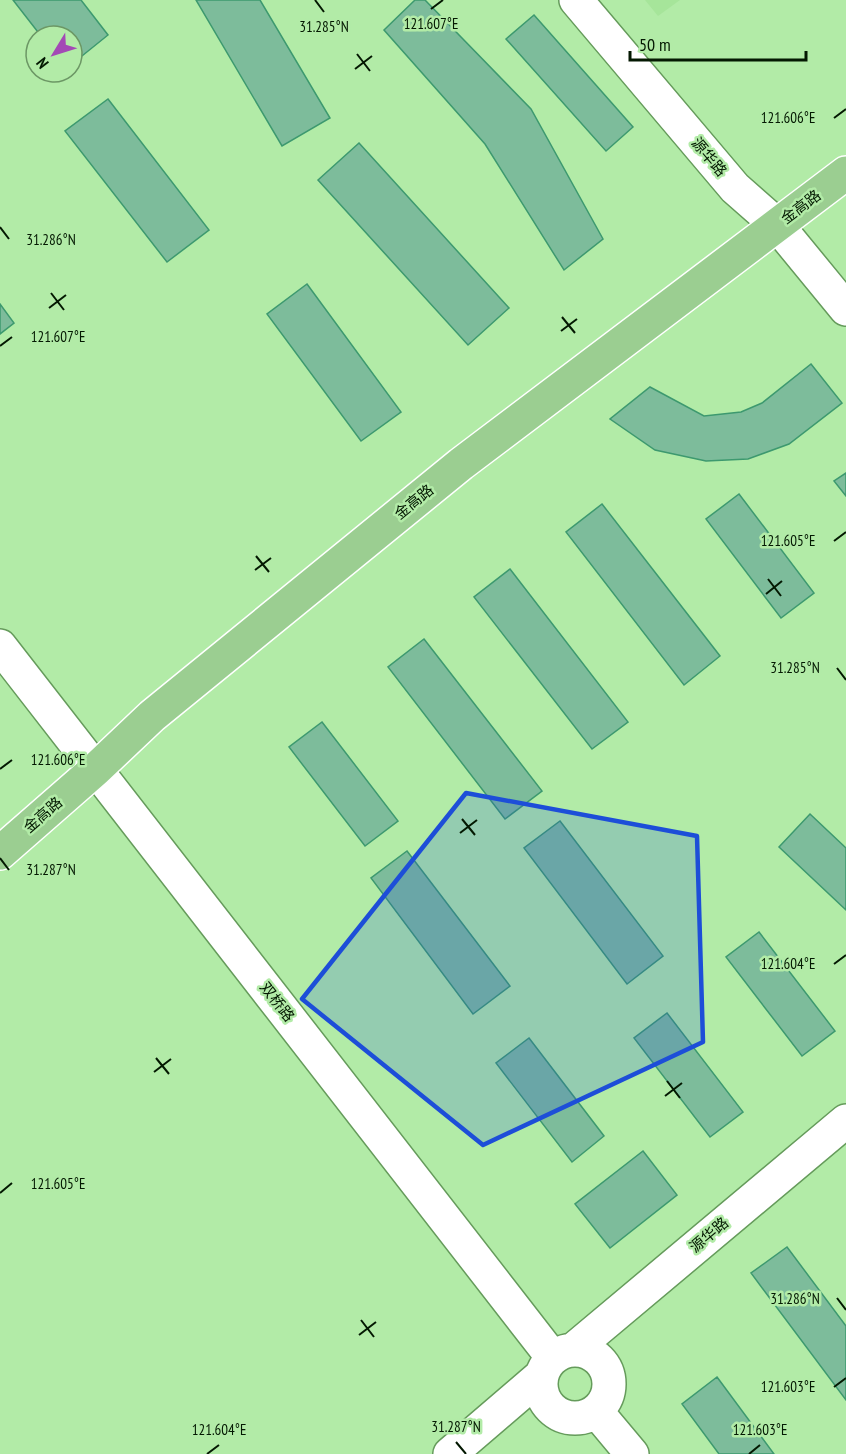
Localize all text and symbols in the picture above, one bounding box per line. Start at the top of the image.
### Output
text: 121.607°E [404,14,458,33]
text: 31.285°N [299,17,349,36]
north arrow [24,24,84,84]
scale bar [630,24,806,62]
text: 50 m [639,33,671,56]
text: N [32,54,53,73]
text: 121.606°E [761,108,815,127]
street label: 源华路 [688,133,731,180]
street label: 金高路 [777,185,824,228]
text: 31.286°N [26,230,76,249]
text: 121.607°E [31,327,85,346]
street label: 金高路 [390,480,437,523]
text: 121.605°E [761,531,815,550]
text: 31.285°N [770,658,820,677]
text: 121.606°E [31,750,85,769]
street label: 金高路 [19,793,66,837]
text: 31.287°N [26,860,76,879]
text: 121.604°E [761,954,815,973]
street label: 双桥路 [256,978,299,1025]
text: 121.605°E [31,1174,85,1193]
street label: 源华路 [685,1213,732,1256]
text: 31.286°N [770,1289,820,1308]
text: 121.603°E [761,1377,815,1396]
text: 31.287°N [431,1417,481,1436]
text: 121.604°E [192,1420,246,1439]
text: 121.603°E [733,1420,787,1439]

